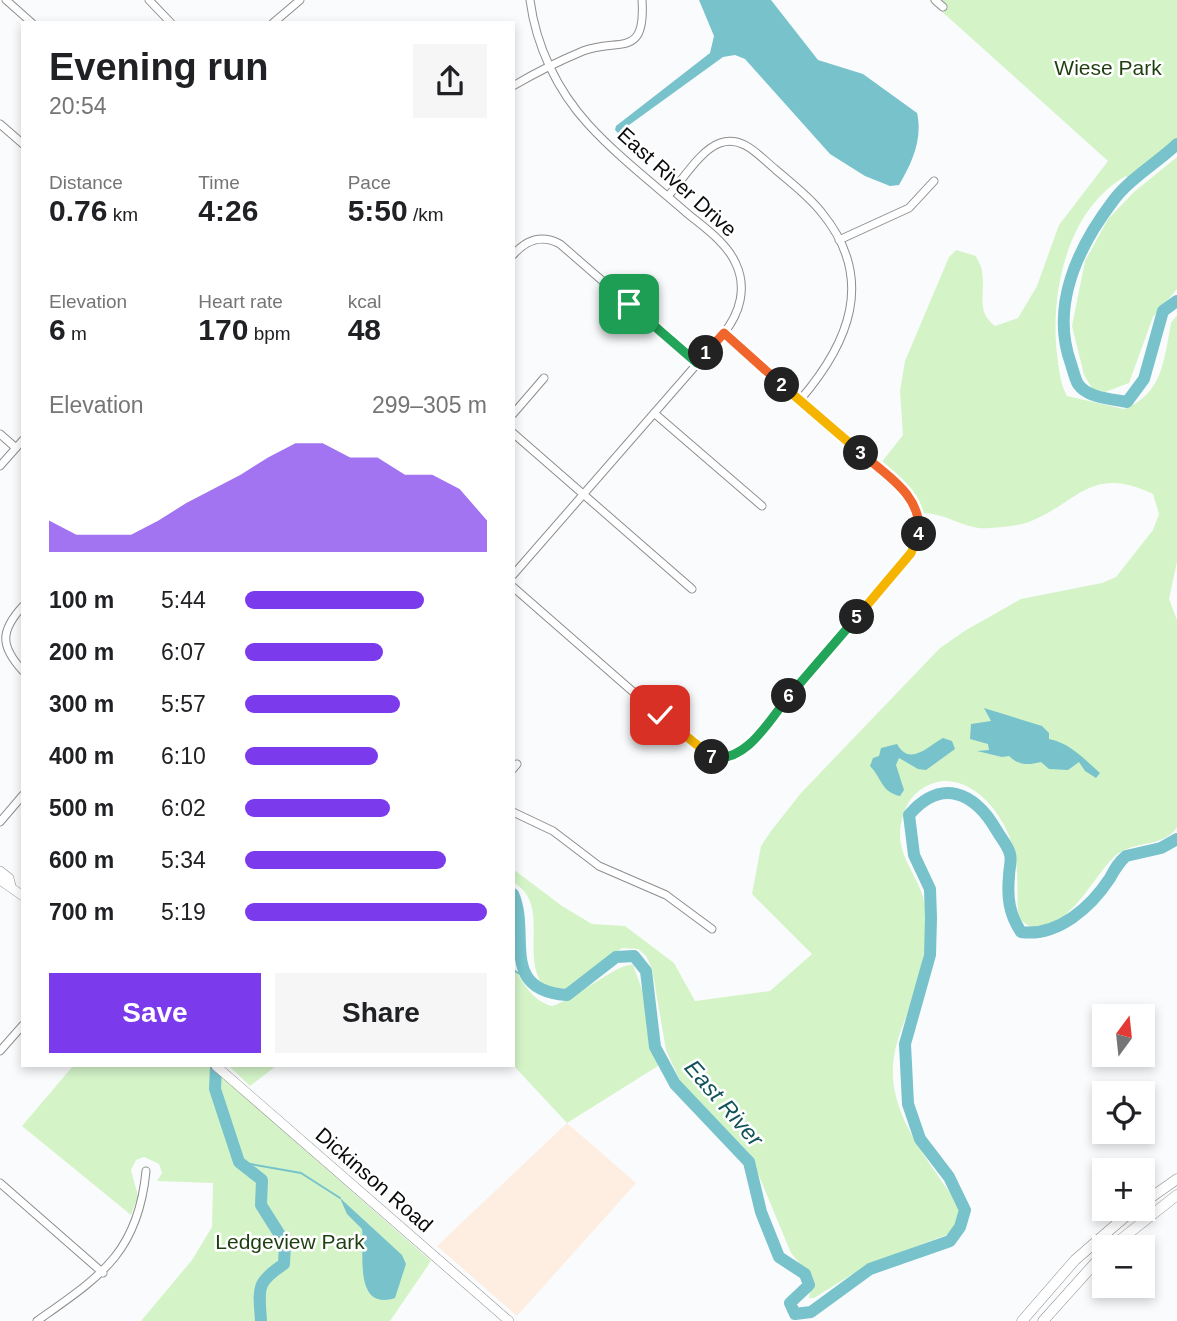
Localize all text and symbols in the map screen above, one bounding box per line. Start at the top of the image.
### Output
button: share [413,44,487,118]
text: Evening run [49,46,269,88]
park label: Wiese Park [1054,56,1162,79]
text: 20:54 [49,93,107,119]
street label: East River Drive [613,122,741,241]
text: Distance [49,172,123,193]
text: Time [198,172,240,193]
text: Pace [348,172,391,193]
text: 0.76 [49,194,107,227]
text: 4:26 [198,194,258,227]
text: 5:50 [348,194,408,227]
text: km [107,204,138,225]
text: /km [408,204,444,225]
pin [599,274,659,334]
icon: arrive [610,285,648,323]
text: Elevation [49,291,127,312]
text: Heart rate [198,291,283,312]
text: kcal [348,291,381,312]
text: 6 [49,313,66,346]
text: 170 [198,313,248,346]
text: 48 [348,313,381,346]
text: m [66,323,87,344]
text: bpm [248,323,291,344]
pin: 1 [688,336,724,370]
text: 1 [700,342,711,363]
pin: 2 [764,368,800,402]
text: 2 [776,374,787,395]
text: Elevation [49,392,144,418]
text: 299–305 m [372,392,487,418]
pin: 3 [844,435,878,470]
text: 3 [855,442,866,463]
pin: 4 [902,516,936,552]
text: 4 [913,523,924,544]
text: 100 m [49,587,114,613]
text: 5:44 [161,587,206,613]
pin: 5 [840,600,874,634]
text: 5 [851,606,862,627]
text: 200 m [49,639,114,665]
text: 6:07 [161,639,206,665]
pin: 6 [772,678,806,714]
pin [630,685,690,745]
text: 6 [783,685,794,706]
text: 300 m [49,691,114,717]
text: 5:57 [161,691,206,717]
icon: check [641,696,679,734]
pin: 7 [694,740,730,774]
text: 400 m [49,743,114,769]
text: 6:10 [161,743,206,769]
text: 7 [706,746,717,767]
text: 500 m [49,795,114,821]
text: 6:02 [161,795,206,821]
text: 600 m [49,847,114,873]
text: 5:34 [161,847,206,873]
text: 700 m [49,899,114,925]
text: 5:19 [161,899,206,925]
button: Save [49,973,261,1053]
button: Share [275,973,487,1053]
north arrow [1092,1004,1155,1068]
map controls [1092,1004,1155,1298]
water label: East River [679,1054,769,1153]
button: locate [1092,1081,1155,1144]
street label: Dickinson Road [311,1123,437,1237]
button: + [1092,1158,1155,1221]
park label: Ledgeview Park [215,1230,365,1253]
button: − [1092,1235,1155,1298]

